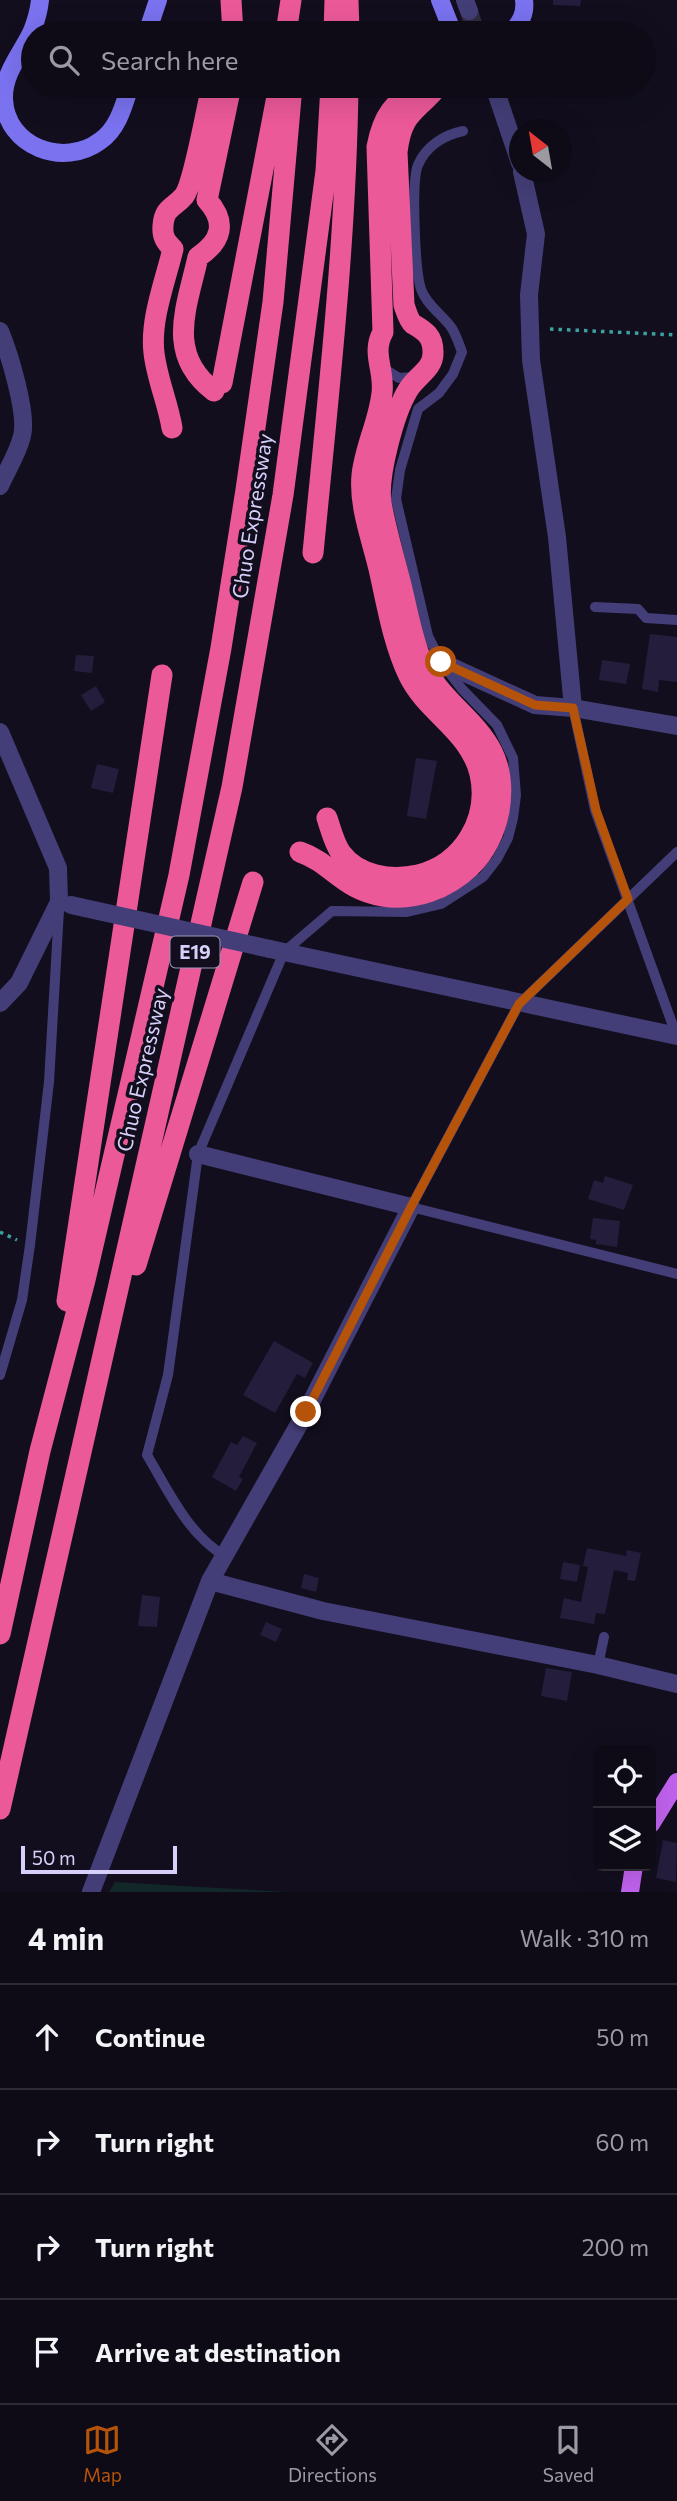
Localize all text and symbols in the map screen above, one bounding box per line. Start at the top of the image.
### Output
search box [21,21,656,98]
icon: search [45,41,83,79]
text: Search here [101,44,239,75]
north arrow [509,119,572,182]
street label: Chuo Expressway [226,431,277,600]
route start [425,646,456,677]
road number: E19 [170,936,220,968]
street label: Chuo Expressway [111,985,173,1154]
route end [290,1396,321,1427]
map controls [593,1745,656,1871]
button: locate [593,1745,656,1808]
button: layers [593,1808,656,1871]
scale bar [21,1843,177,1875]
text: 50 m [32,1846,76,1869]
text: 4 min [28,1919,104,1956]
text: Walk · 310 m [520,1924,649,1952]
icon: ahead [28,2018,66,2056]
text: Continue [95,2021,205,2052]
text: 50 m [596,2023,649,2051]
icon: right [28,2123,66,2161]
text: Turn right [95,2126,214,2157]
text: 60 m [596,2128,649,2156]
icon: right [28,2228,66,2266]
text: Turn right [95,2231,214,2262]
text: 200 m [582,2233,649,2261]
icon: arrive [28,2333,66,2371]
text: Arrive at destination [95,2336,341,2367]
tab: Map [83,2421,122,2486]
tab: Directions [288,2421,377,2486]
tab: Saved [543,2421,594,2486]

